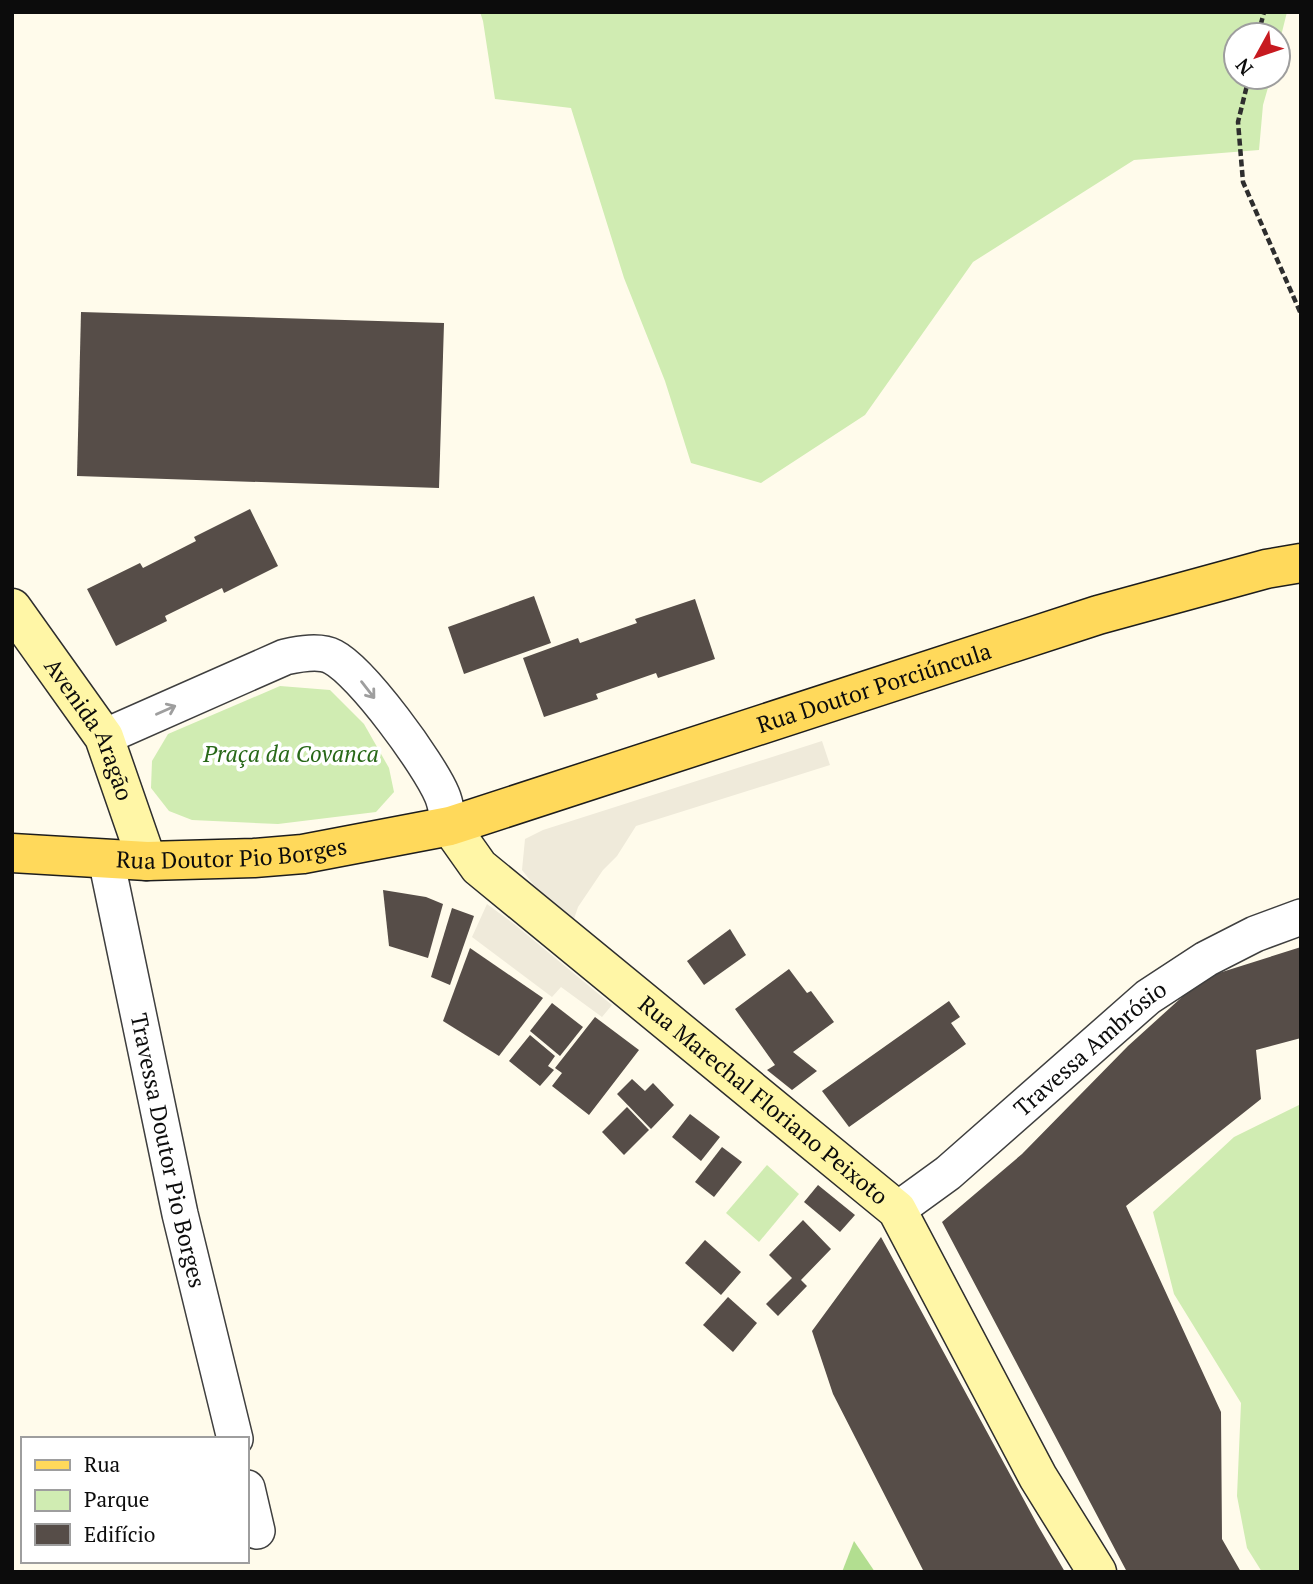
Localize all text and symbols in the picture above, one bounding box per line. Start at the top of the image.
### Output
north arrow [1222,21,1292,91]
text: N [1229,53,1258,81]
street label: Rua Doutor Porciúncula [753,635,995,740]
street label: Avenida Aragão [38,652,141,805]
one-way arrow [361,680,376,699]
one-way arrow [155,703,177,716]
park label: Praça da Covanca [202,738,379,769]
street label: Rua Doutor Pio Borges [115,830,349,876]
street label: Travessa Ambrósio [1007,973,1172,1123]
street label: Rua Marechal Floriano Peixoto [632,988,895,1211]
street label: Travessa Doutor Pio Borges [124,1010,213,1291]
legend [21,1437,248,1563]
text: Rua [84,1450,120,1478]
text: Parque [84,1485,149,1513]
text: Edifício [84,1520,155,1548]

